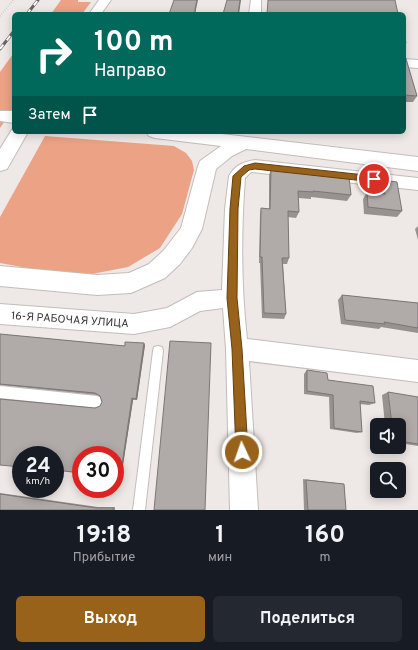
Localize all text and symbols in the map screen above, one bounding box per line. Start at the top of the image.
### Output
text: 100 m [94,25,174,61]
icon: right [28,28,80,80]
text: Направо [94,60,166,83]
icon: arrive [79,104,101,126]
text: Затем [28,106,71,125]
pin [357,162,391,196]
icon: arrive [363,168,385,190]
street label: 16-Я РАБОЧАЯ УЛИЦА [11,309,129,331]
map controls [370,418,406,498]
button: sound [370,418,406,454]
position arrow [221,431,263,473]
speed limit sign: 30 [72,446,124,498]
text: 24 [25,454,51,480]
button: search [370,462,406,498]
text: km/h [26,475,50,488]
text: 19:18 [77,521,131,551]
text: 1 [215,521,225,551]
text: 160 [305,521,345,551]
text: Прибытие [73,550,135,566]
text: мин [208,550,232,566]
text: m [320,550,331,566]
button: Выход [16,596,205,642]
button: Поделиться [213,596,402,642]

